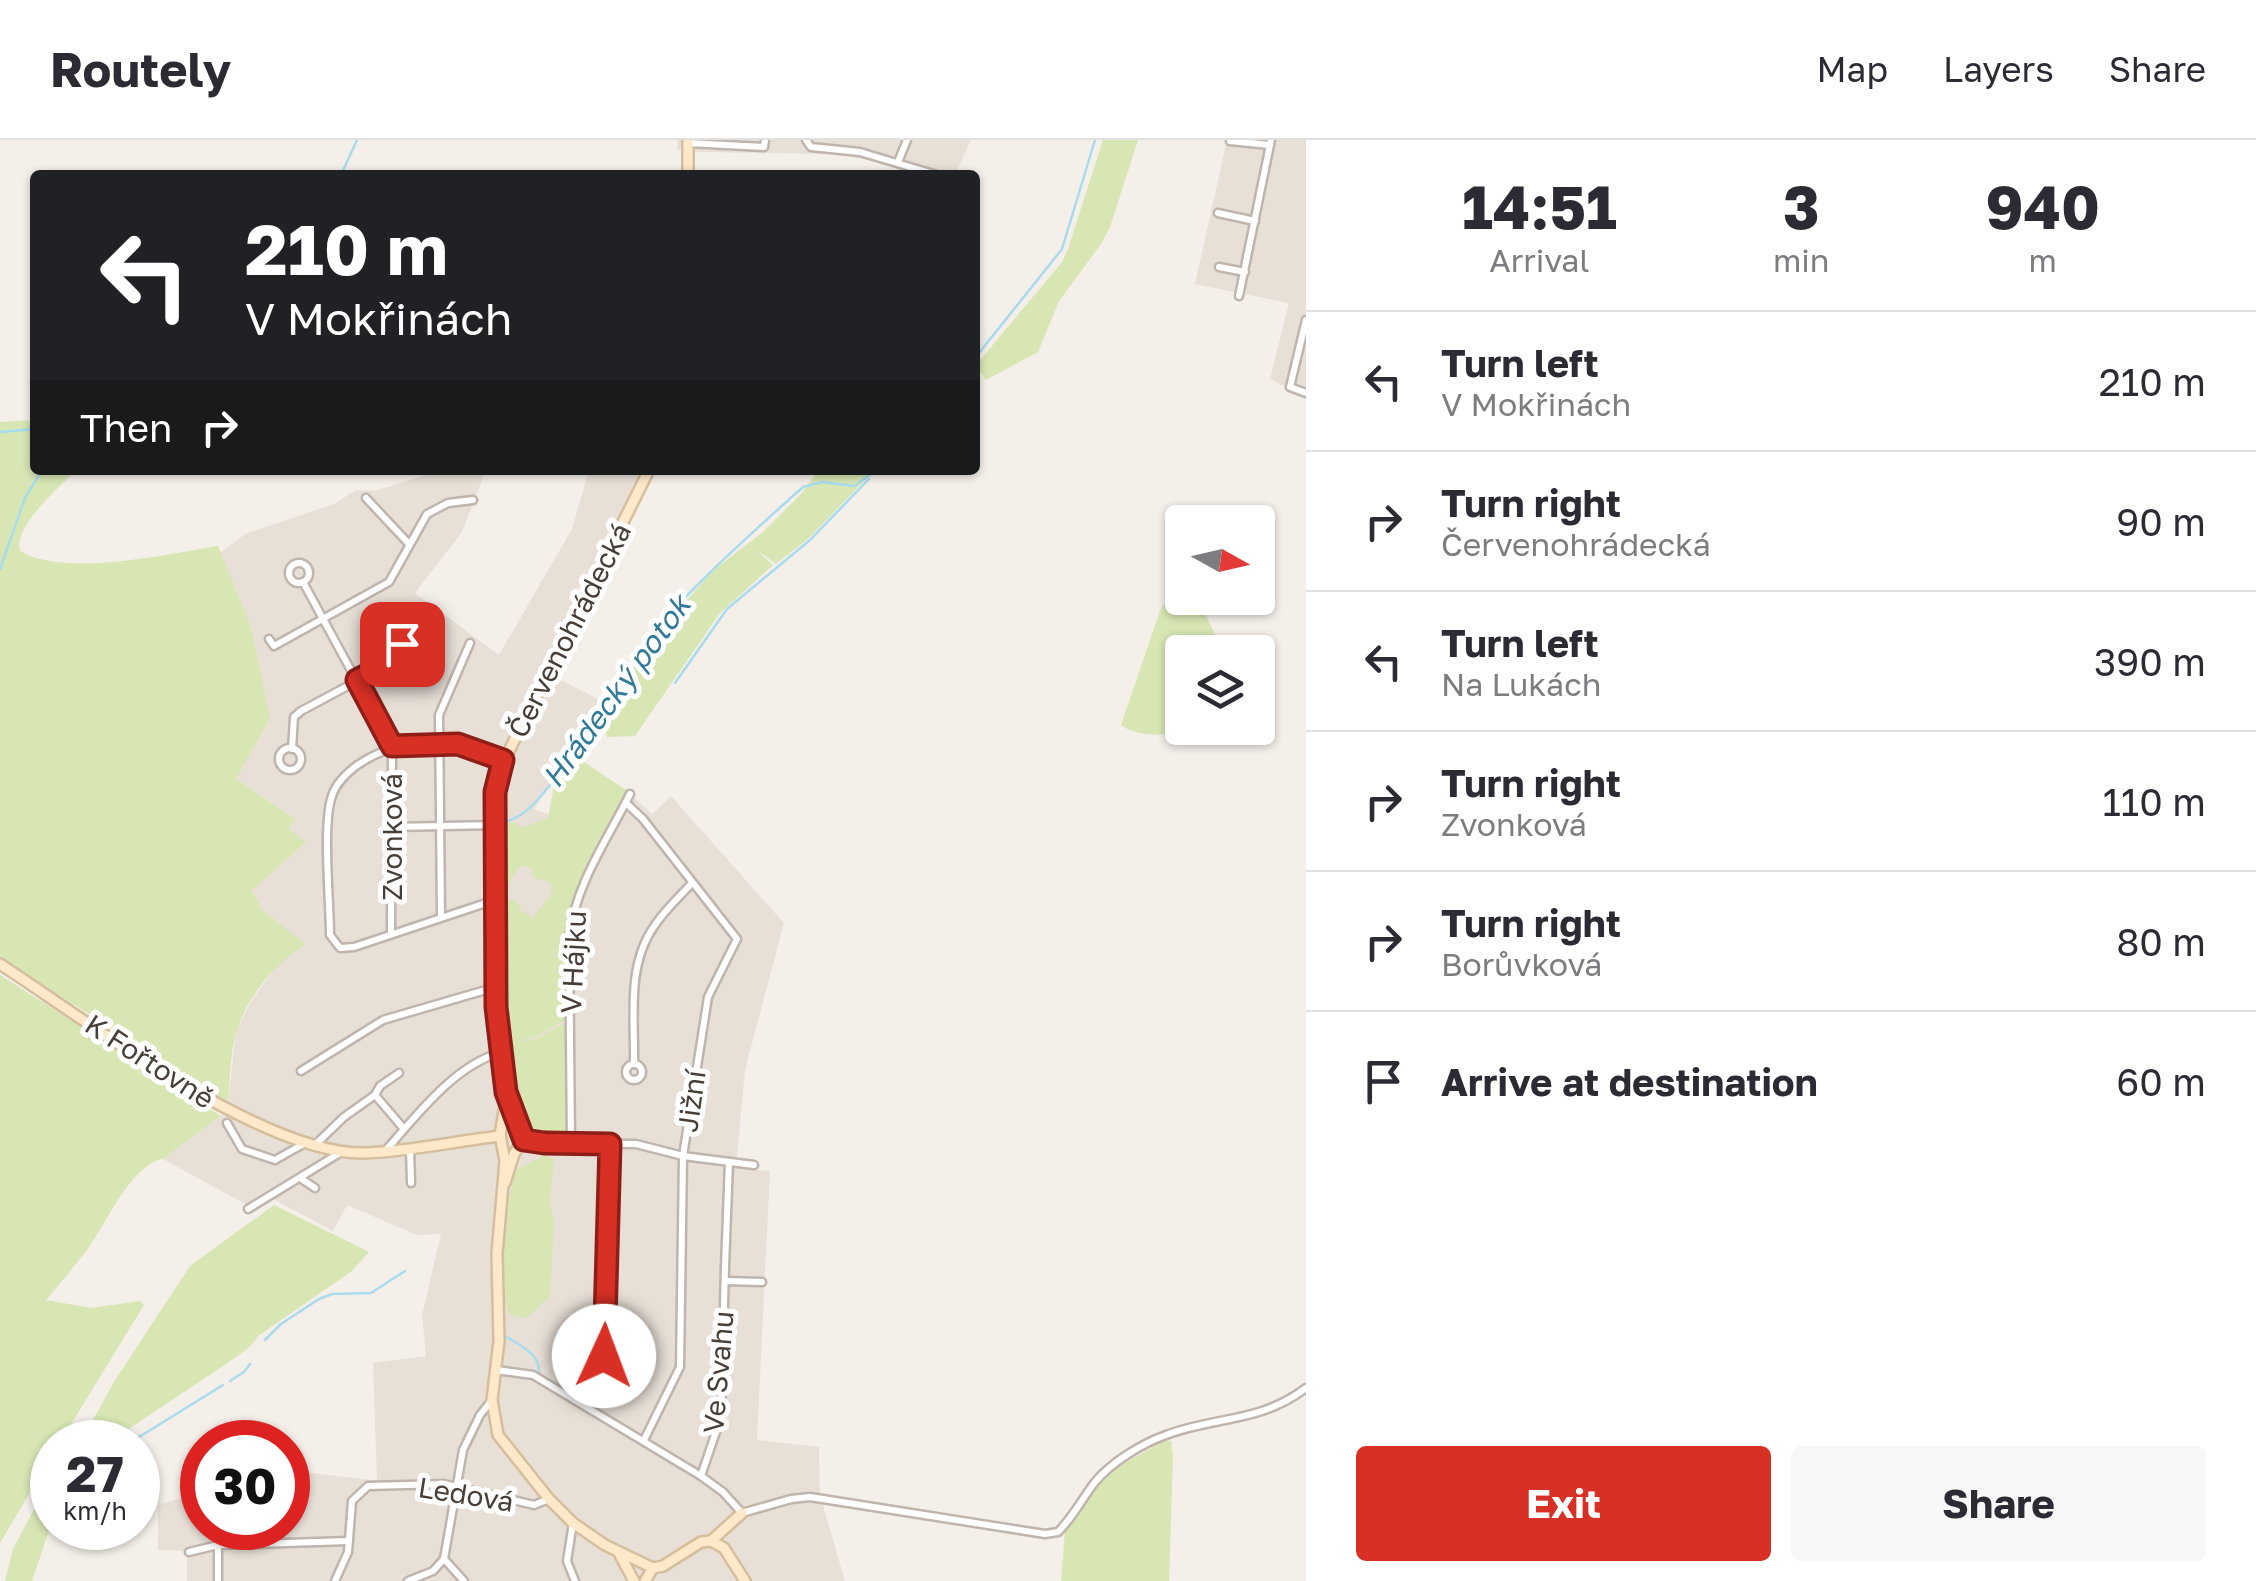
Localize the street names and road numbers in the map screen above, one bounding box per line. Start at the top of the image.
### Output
street label: Červenohrádecká [501,517,637,743]
street label: Zvonková [375,773,408,901]
street label: V Hájku [554,910,592,1014]
street label: K Fořtovně [79,1007,221,1115]
street label: Jižní [670,1067,712,1134]
street label: Ve Svahu [696,1309,740,1435]
street label: Ledová [416,1470,516,1518]

